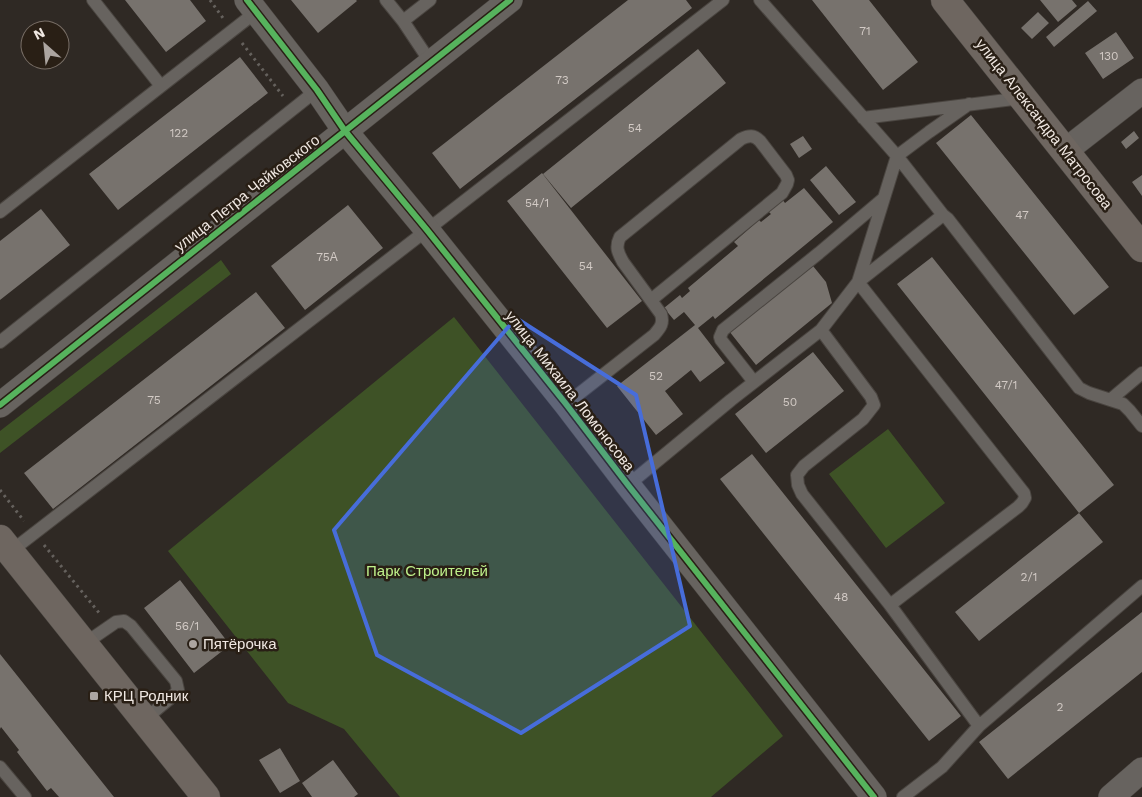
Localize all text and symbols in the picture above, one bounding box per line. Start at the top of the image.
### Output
north arrow [20,20,70,70]
text: N [31,24,47,43]
house number: 71 [859,24,871,38]
street label: улица Александра Матросова [972,35,1117,213]
house number: 130 [1099,49,1119,63]
house number: 73 [555,73,569,87]
house number: 54 [628,121,642,135]
house number: 122 [170,126,188,140]
street label: улица Петра Чайковского [171,131,323,255]
house number: 54/1 [525,196,549,210]
house number: 47 [1015,208,1029,222]
house number: 75А [316,250,338,264]
house number: 54 [579,259,593,273]
street label: улица Михаила Ломоносова [502,307,639,476]
house number: 52 [649,369,663,383]
house number: 47/1 [995,378,1017,392]
house number: 75 [147,393,161,407]
house number: 50 [783,395,797,409]
park label: Парк Строителей [366,562,488,580]
house number: 2/1 [1021,570,1037,584]
house number: 48 [834,590,848,604]
house number: 56/1 [175,619,199,633]
place label: Пятёрочка [203,635,277,653]
marker: Пятёрочка [187,638,199,650]
place label: КРЦ Родник [104,687,189,705]
marker: КРЦ Родник [88,690,100,702]
house number: 2 [1057,700,1064,714]

